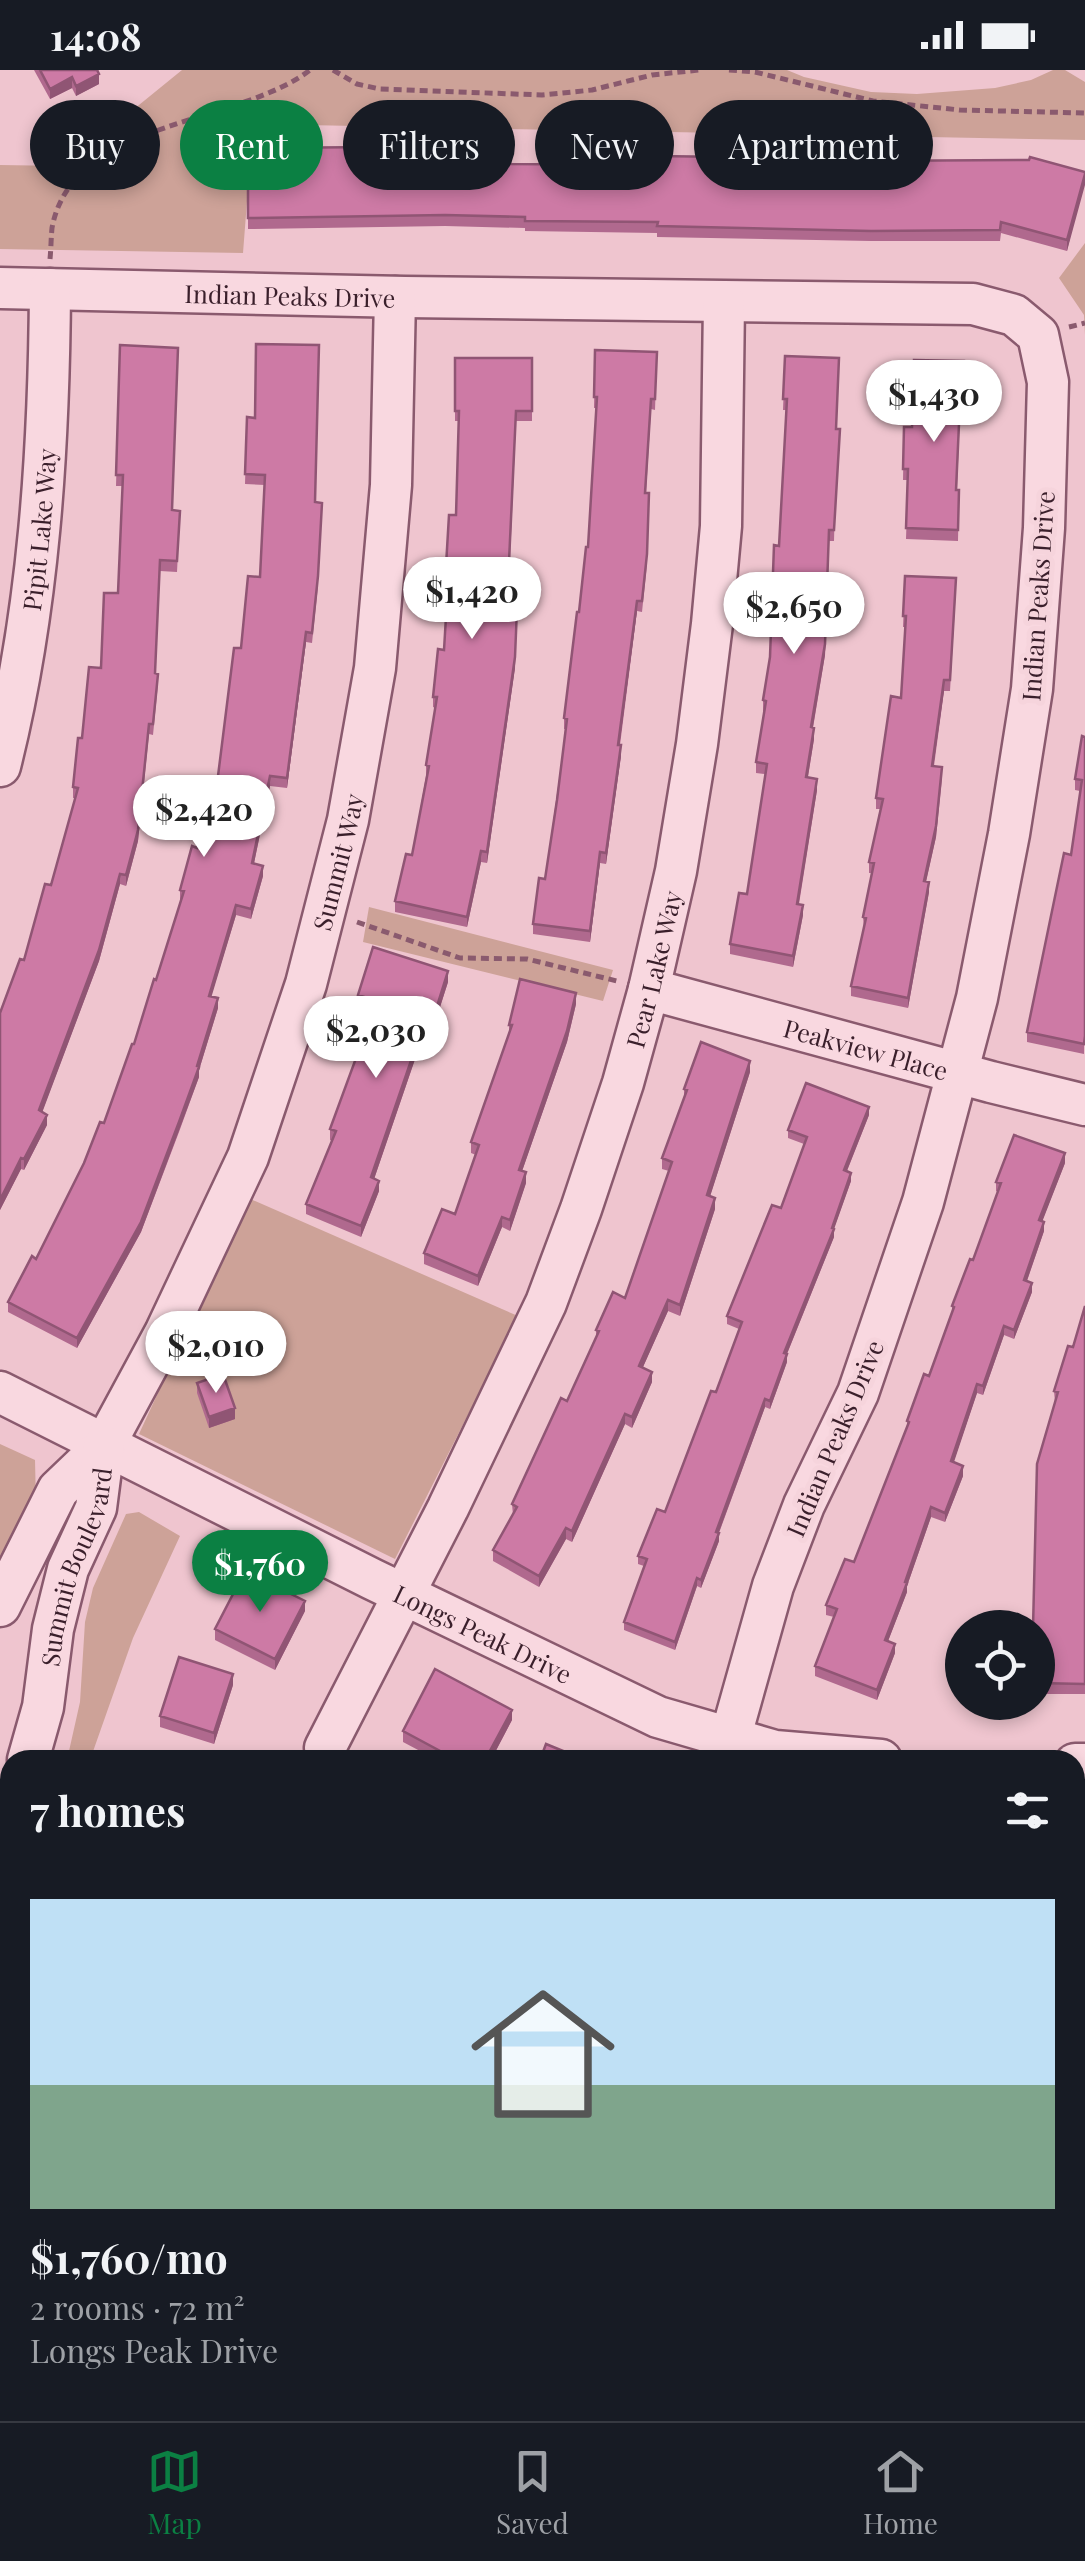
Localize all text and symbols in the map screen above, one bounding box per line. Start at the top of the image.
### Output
text: 14:08 [50,10,141,61]
chip: Buy [30,100,160,190]
chip: Rent [180,100,323,190]
chip: Filters [343,100,515,190]
chip: New [535,100,674,190]
chip: Apartment [694,100,933,190]
street label: Indian Peaks Drive [184,276,396,313]
pin: $1,430 [853,360,1015,445]
text: $1,430 [888,371,980,414]
street label: Pipit Lake Way [14,447,62,613]
street label: Indian Peaks Drive [1013,490,1061,702]
pin: $1,420 [391,557,553,642]
text: $1,420 [425,568,519,611]
pin: $2,650 [713,572,875,657]
text: $2,650 [745,583,843,626]
pin: $2,420 [123,775,285,860]
text: $2,420 [155,786,253,829]
street label: Summit Way [304,790,369,934]
street label: Pear Lake Way [617,887,688,1051]
pin: $2,030 [295,996,457,1081]
text: $2,030 [326,1007,426,1050]
street label: Peakview Place [780,1010,952,1086]
pin: $2,010 [135,1311,297,1396]
text: $2,010 [167,1322,265,1365]
street label: Indian Peaks Drive [778,1335,890,1541]
street label: Summit Boulevard [32,1465,118,1668]
pin: $1,760 [179,1530,341,1615]
text: $1,760 [214,1541,306,1584]
street label: Longs Peak Drive [389,1576,578,1690]
map controls [945,1610,1055,1720]
button: locate [945,1610,1055,1720]
text: 7 homes [30,1782,185,1838]
icon: filters [1000,1783,1055,1838]
icon: home [453,1964,633,2144]
text: $1,760/mo [30,2229,228,2285]
text: 2 rooms · 72 m² [30,2285,245,2328]
text: Longs Peak Drive [30,2328,278,2371]
tab: Map [147,2444,202,2541]
tab: Saved [496,2444,569,2541]
tab: Home [863,2444,938,2541]

